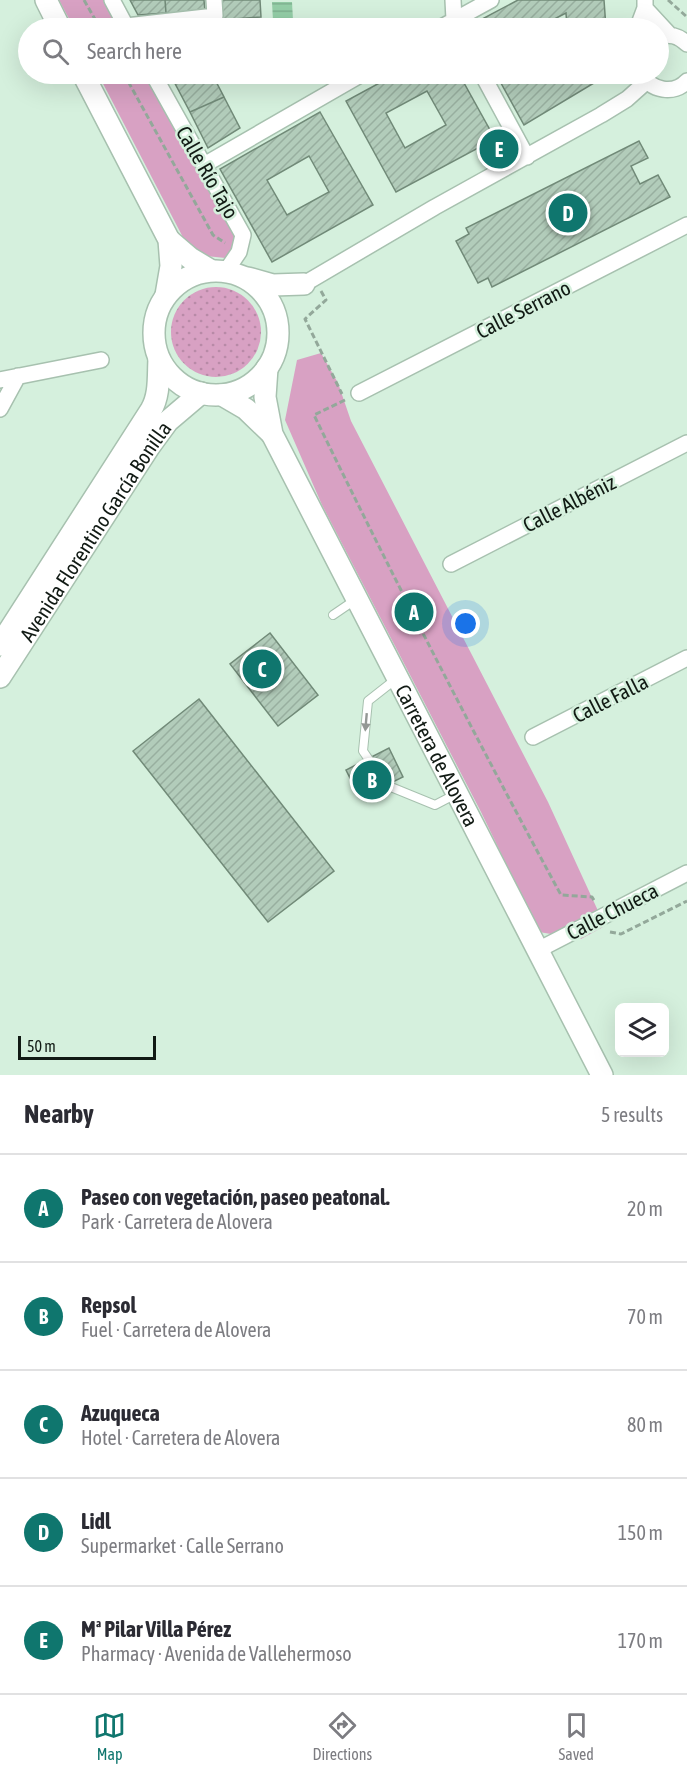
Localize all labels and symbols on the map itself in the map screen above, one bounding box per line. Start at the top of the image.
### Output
street label: Calle Río Tajo [172,121,244,223]
pin: E [480,126,518,172]
pin: D [548,190,588,236]
street label: Calle Serrano [472,275,574,343]
street label: Avenida Florentino García Bonilla [14,417,176,646]
street label: Calle Albéniz [519,469,620,536]
pin: A [394,590,434,634]
your location [451,609,480,638]
pin: C [242,646,282,692]
street label: Calle Falla [568,669,652,727]
street label: Carretera de Alovera [391,680,484,830]
one-way arrow [361,713,371,732]
pin: B [352,758,392,802]
street label: Calle Chueca [562,878,662,944]
scale bar [18,1033,156,1060]

